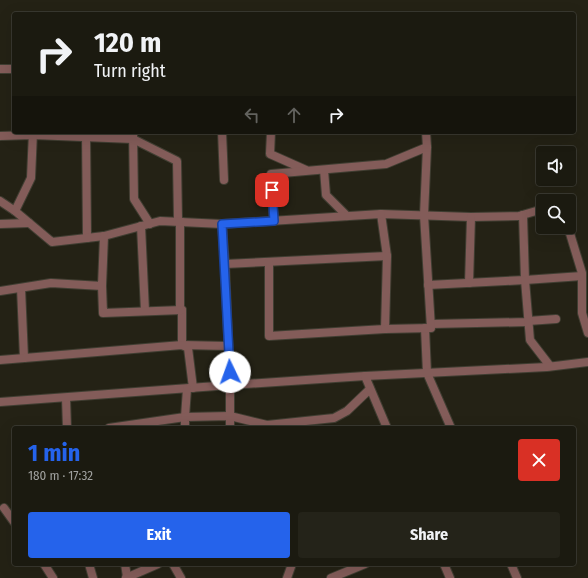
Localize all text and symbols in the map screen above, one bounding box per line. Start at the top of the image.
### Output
text: 120 m [94,26,161,59]
icon: right [28,28,80,80]
text: Turn right [94,60,166,82]
icon: left [241,104,263,126]
icon: ahead [283,104,305,126]
icon: right [325,104,347,126]
map controls [536,146,576,234]
button: sound [536,146,576,186]
pin [255,173,289,207]
icon: arrive [261,179,283,201]
button: search [536,194,576,234]
position arrow [209,351,251,393]
text: 1 min [28,439,80,467]
button: close [518,439,560,481]
text: 180 m · 17:32 [28,468,93,483]
button: Exit [28,512,290,558]
button: Share [298,512,560,558]

